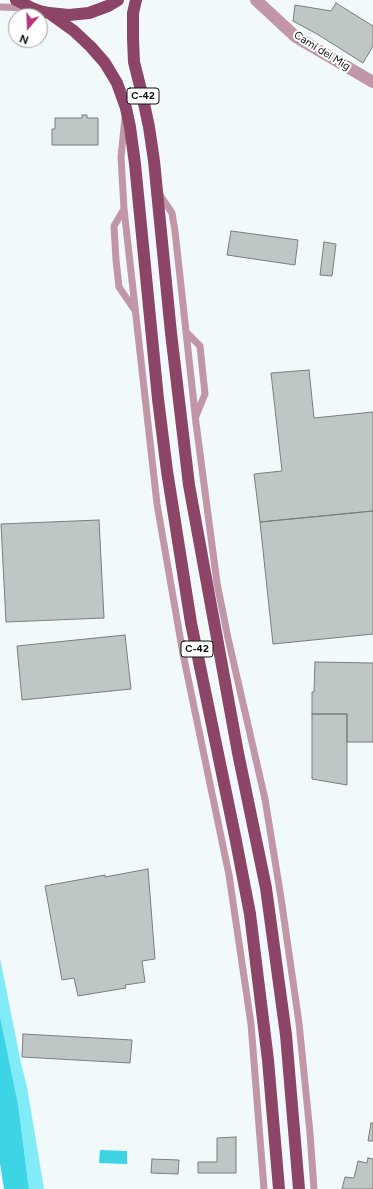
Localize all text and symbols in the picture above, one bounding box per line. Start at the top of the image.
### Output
north arrow [8,8,48,48]
street label: Camí del Mig [291,28,353,74]
text: N [18,31,30,46]
road number: C-42 [127,88,159,104]
road number: C-42 [181,641,213,657]

